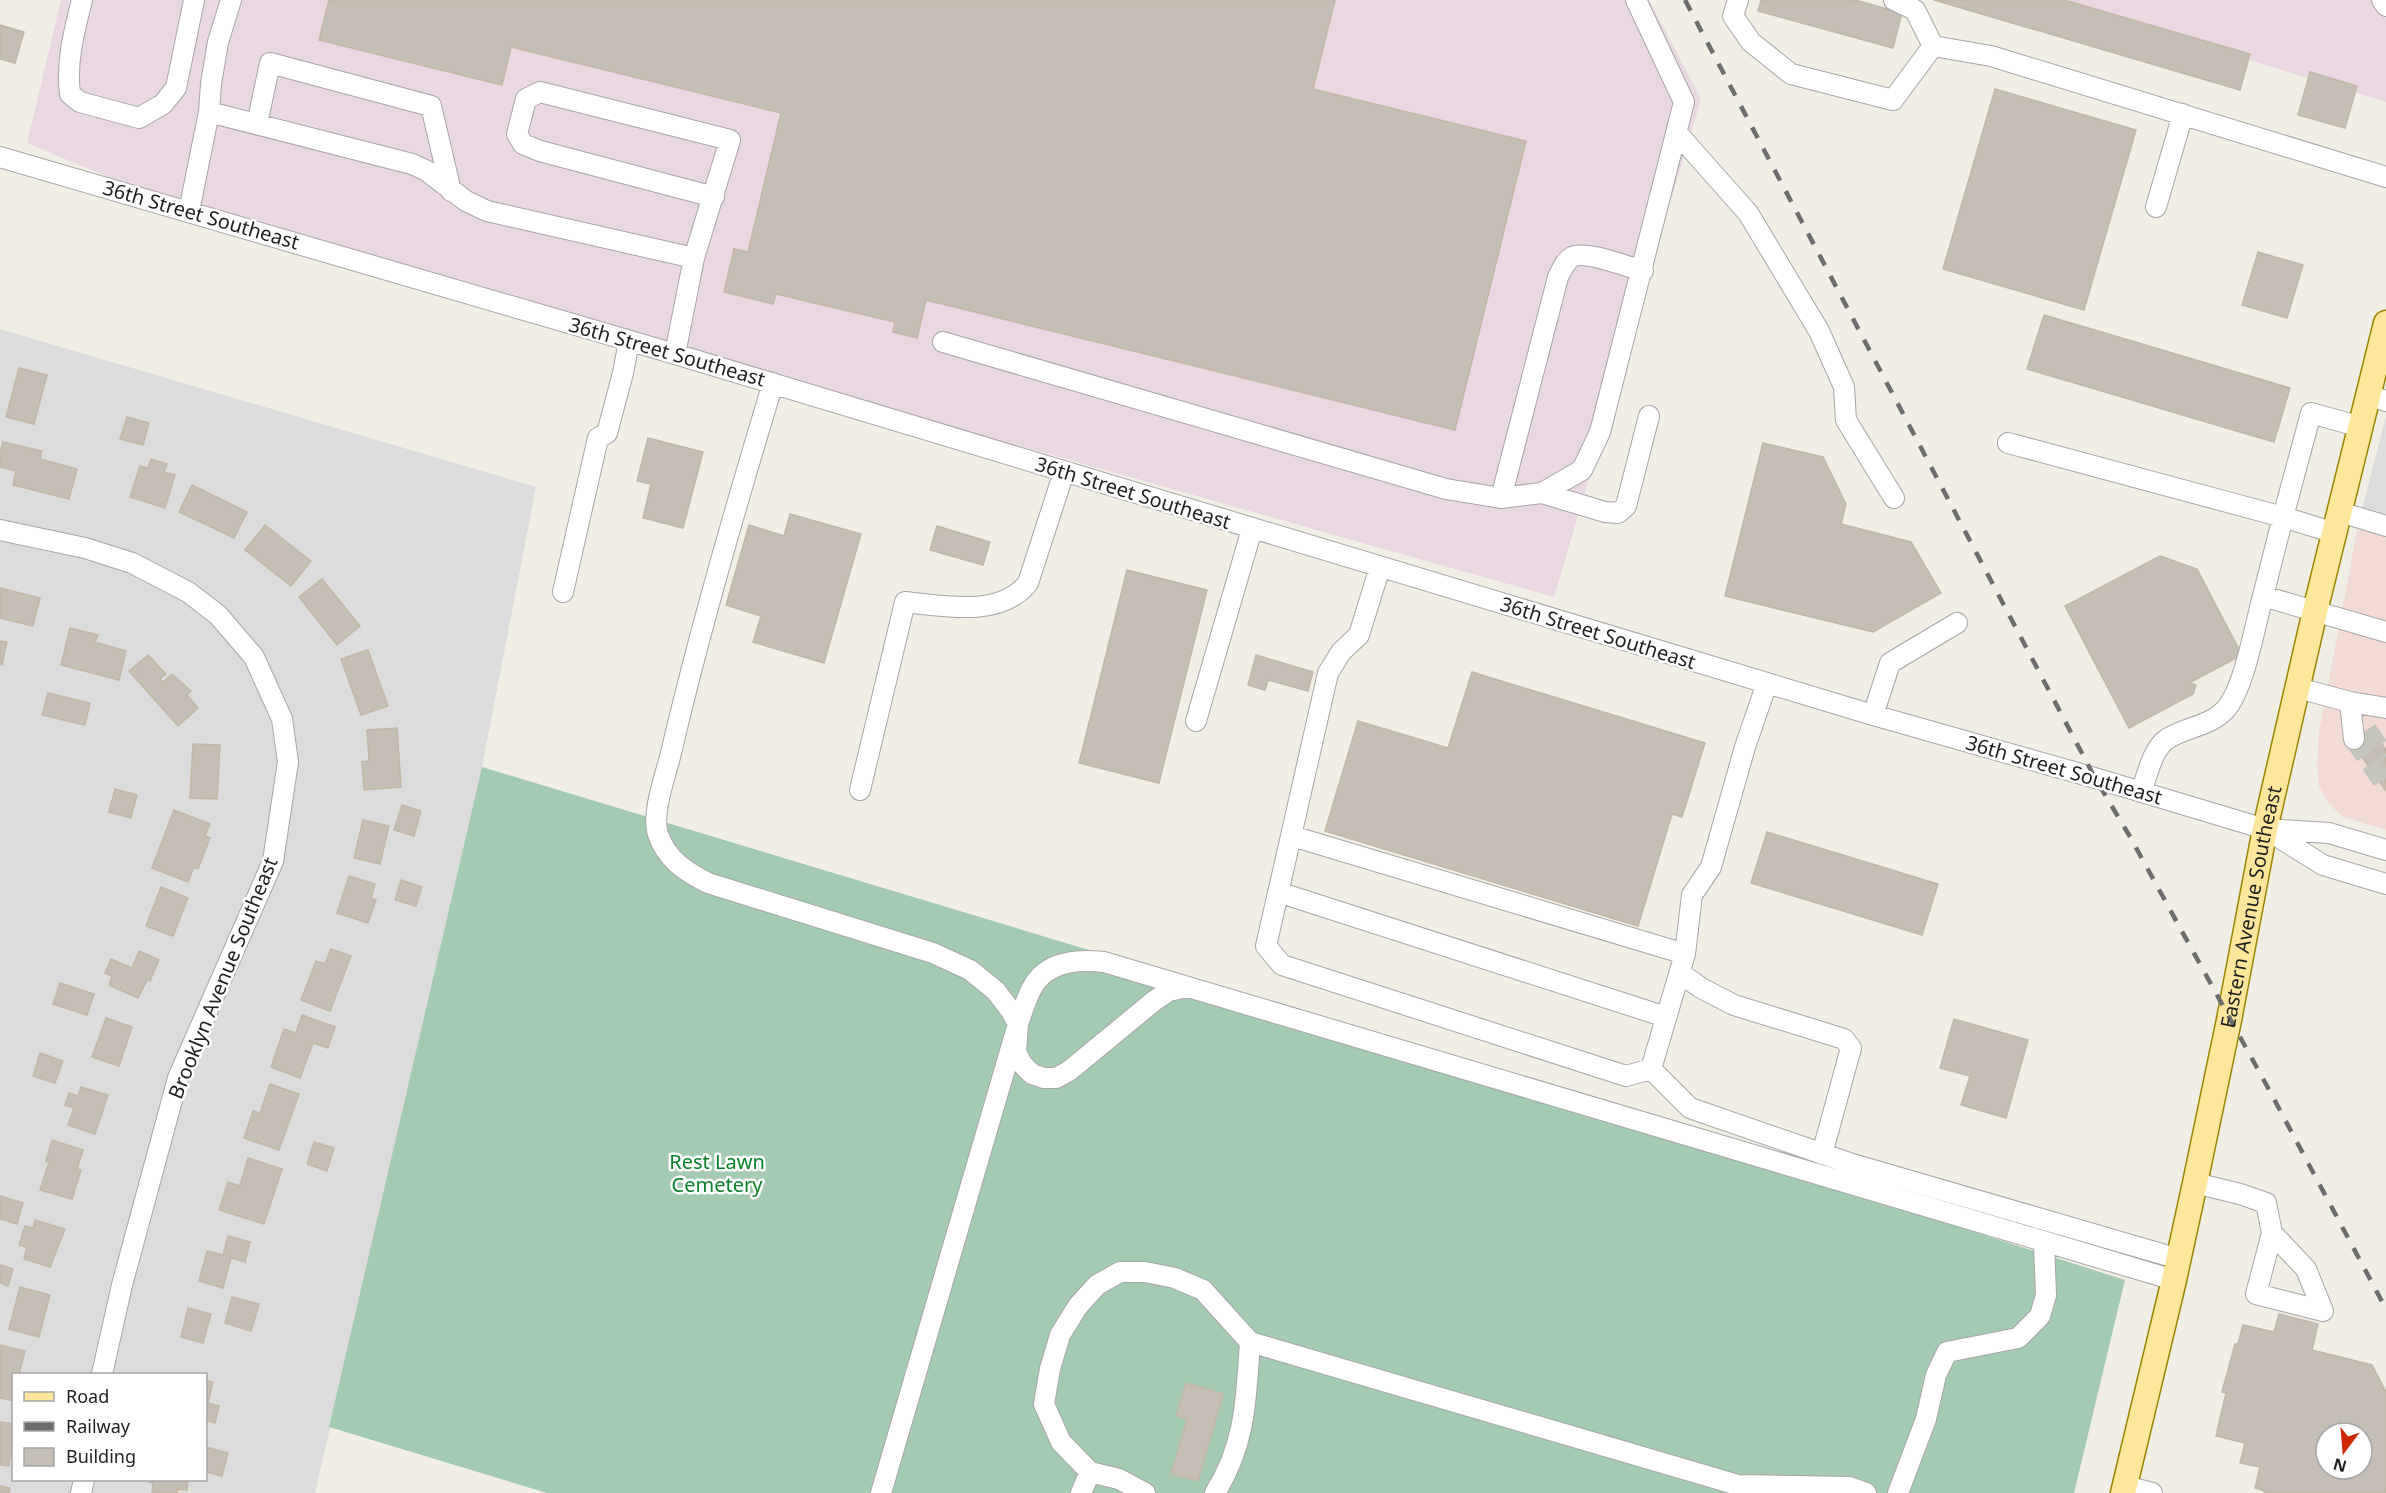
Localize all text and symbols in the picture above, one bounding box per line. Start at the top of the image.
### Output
street label: 36th Street Southeast [100,174,302,255]
street label: 36th Street Southeast [566,311,768,392]
street label: 36th Street Southeast [1032,450,1234,535]
street label: 36th Street Southeast [1497,590,1699,675]
street label: 36th Street Southeast [1963,729,2165,810]
street label: Eastern Avenue Southeast [2214,783,2287,1030]
street label: Brooklyn Avenue Southeast [162,853,283,1103]
park label: Rest Lawn Cemetery [669,1148,765,1198]
legend [12,1373,207,1481]
text: Road [66,1384,109,1408]
text: Railway [66,1414,131,1438]
north arrow [2314,1421,2374,1481]
text: Building [66,1444,136,1468]
text: N [2331,1453,2349,1478]

